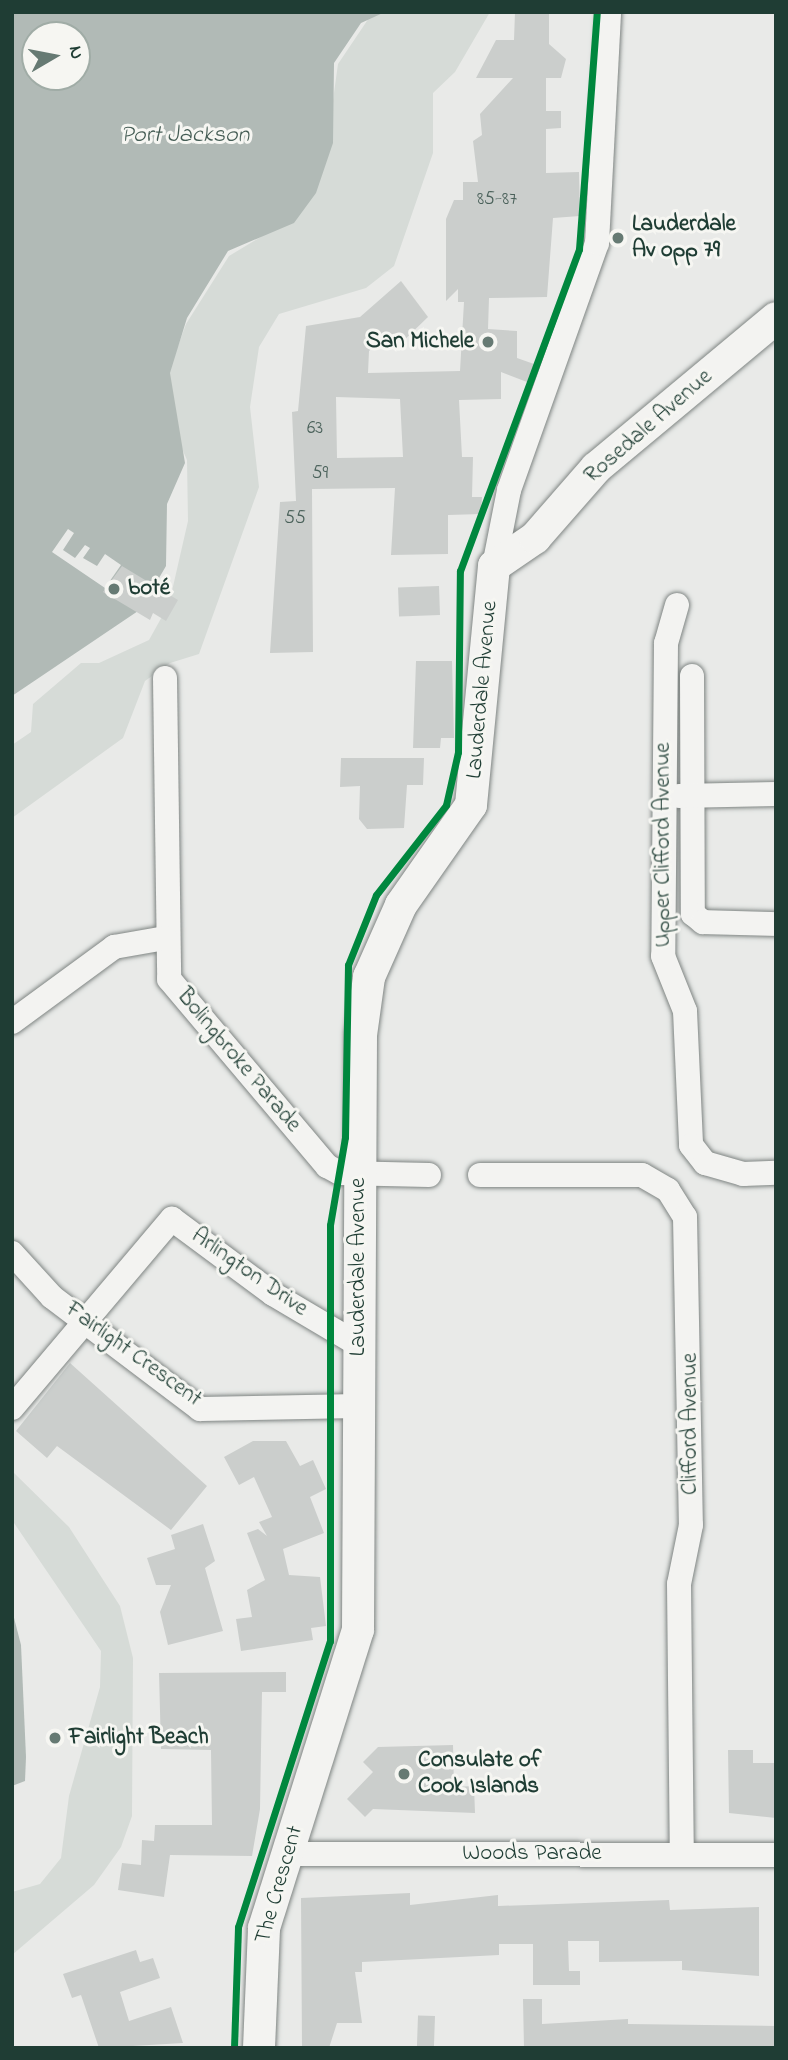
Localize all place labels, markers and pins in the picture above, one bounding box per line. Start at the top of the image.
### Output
place label: Lauderdale Av opp 79 [632,211,736,265]
marker: Lauderdale Av opp 79 [610,230,626,246]
place label: San Michele [366,328,474,356]
marker: San Michele [480,334,496,350]
place label: boté [128,575,170,603]
marker: boté [106,581,122,597]
place label: Fairlight Beach [69,1724,209,1752]
marker: Fairlight Beach [47,1730,63,1746]
place label: Consulate of Cook Islands [418,1747,541,1801]
marker: Consulate of Cook Islands [396,1766,412,1782]

